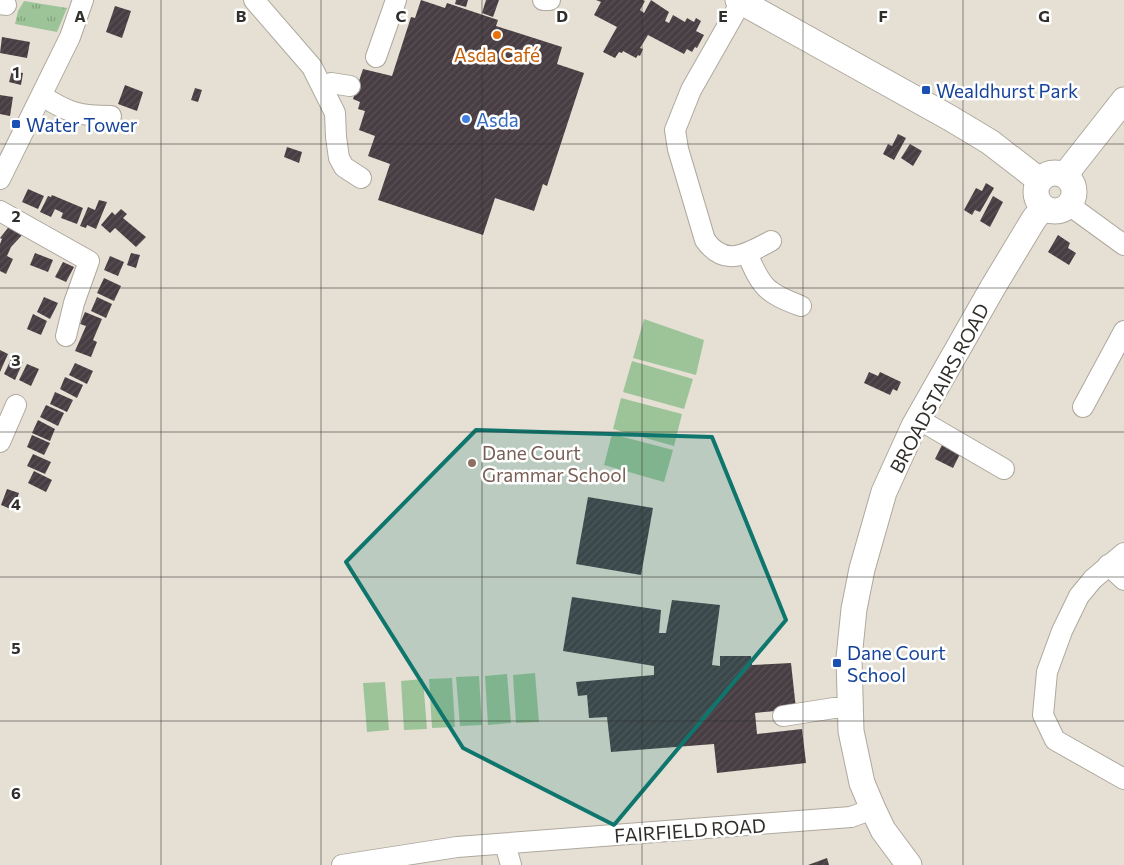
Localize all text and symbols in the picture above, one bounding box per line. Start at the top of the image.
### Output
text: A [74,6,86,25]
text: B [236,6,247,25]
text: C [396,6,407,25]
text: D [556,6,568,25]
text: E [718,6,728,25]
text: F [878,6,888,25]
text: G [1038,6,1050,25]
marker: Asda Café [491,29,503,41]
place label: Asda Café [454,43,540,66]
text: 1 [12,62,20,81]
place label: Wealdhurst Park [936,79,1078,102]
marker: Wealdhurst Park [920,84,932,96]
place label: Asda [476,108,519,131]
place label: Water Tower [26,113,138,136]
marker: Asda [460,113,472,125]
marker: Water Tower [10,118,22,130]
text: 2 [11,206,21,225]
street label: BROADSTAIRS ROAD [885,299,993,477]
text: 3 [11,350,21,369]
place label: Dane Court Grammar School [482,441,627,486]
marker: Dane Court Grammar School [466,457,478,469]
text: 4 [11,494,21,513]
text: 5 [11,638,21,657]
place label: Dane Court School [847,641,946,686]
marker: Dane Court School [831,657,843,669]
text: 6 [11,783,21,802]
street label: FAIRFIELD ROAD [613,813,767,847]

